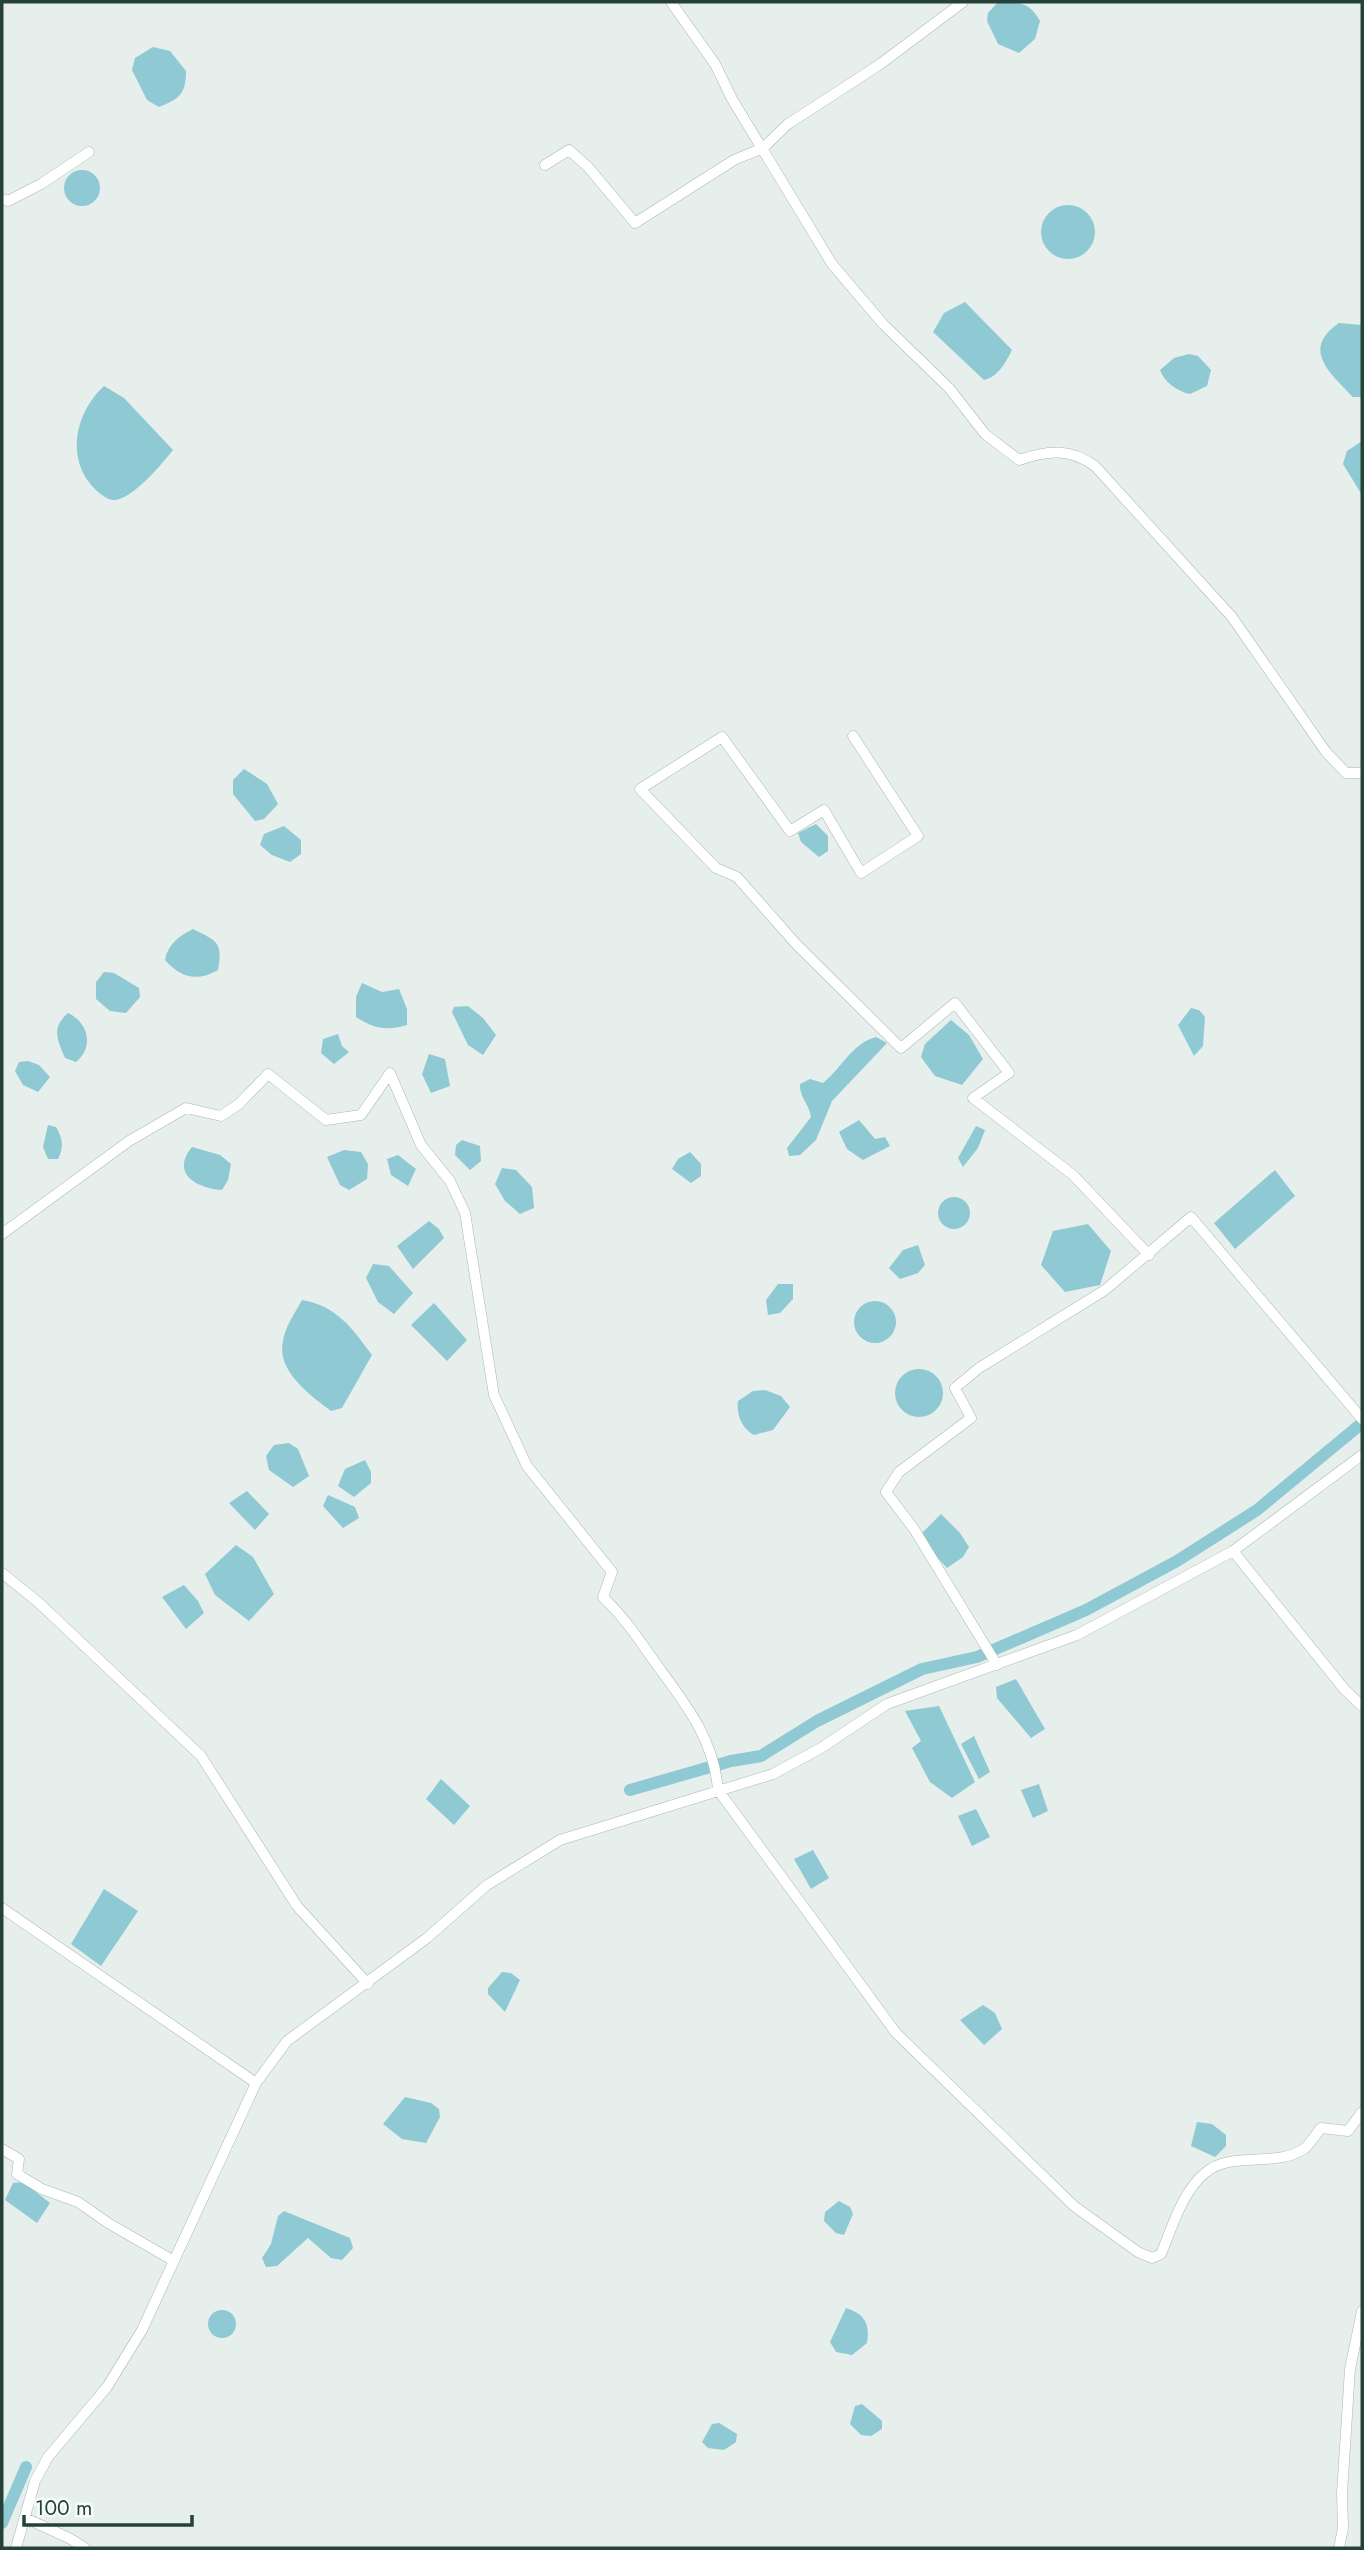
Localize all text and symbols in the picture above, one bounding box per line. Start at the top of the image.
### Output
scale bar [24,2484,192,2528]
text: 100 m [35,2493,92,2523]

